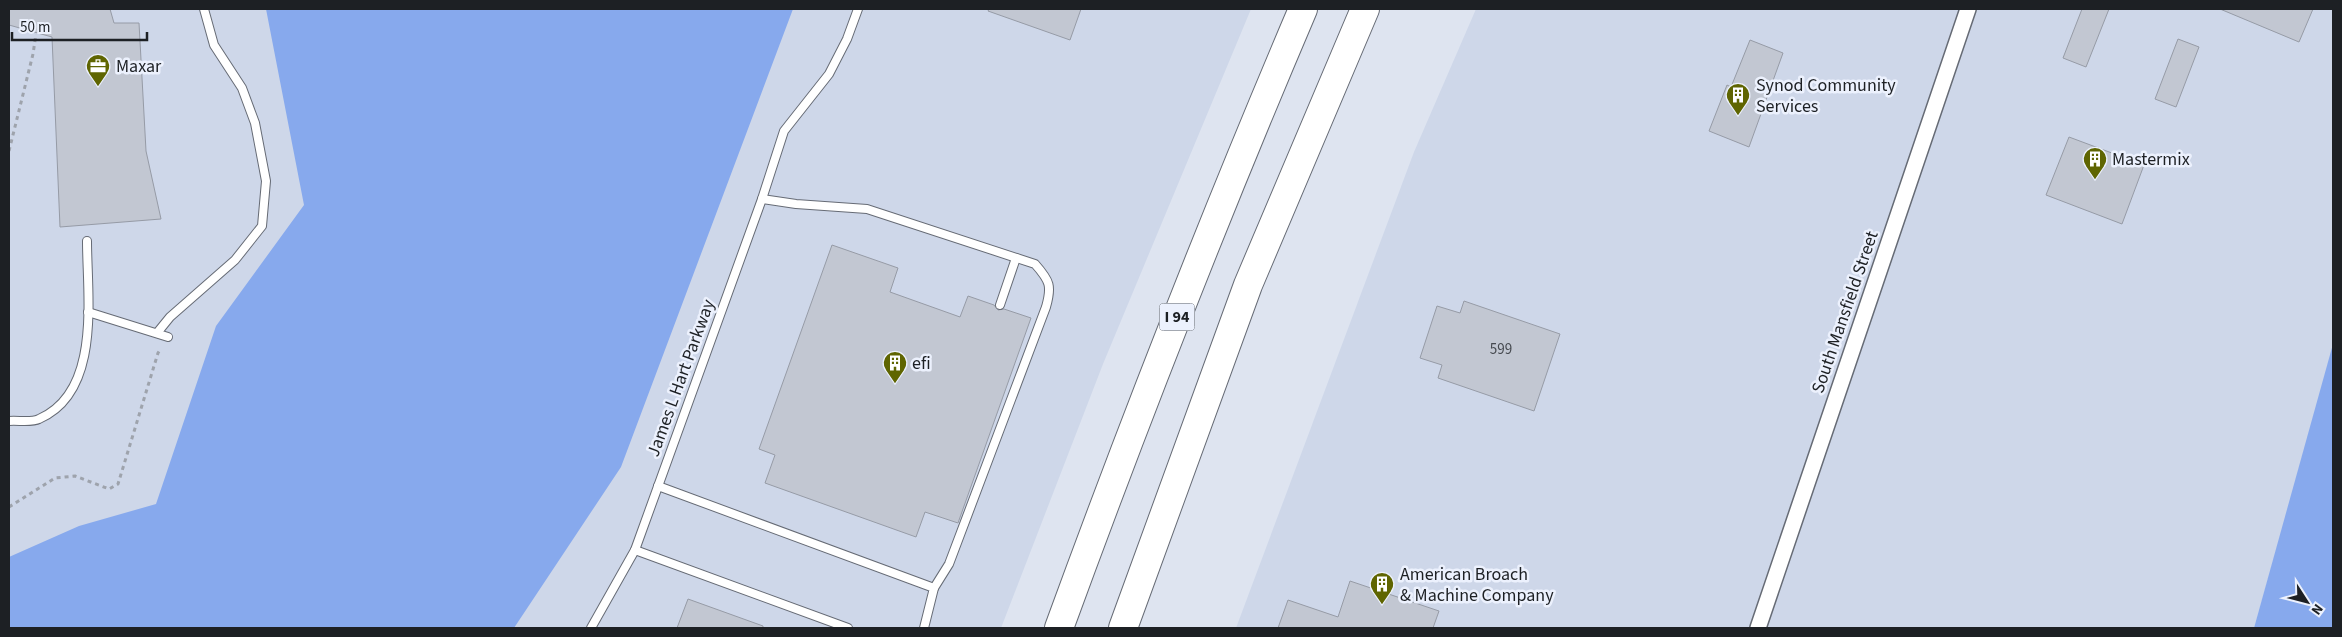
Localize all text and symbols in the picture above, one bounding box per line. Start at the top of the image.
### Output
scale bar [12,10,148,42]
text: 50 m [20,17,50,38]
office icon: Maxar [85,53,111,87]
place label: Maxar [116,54,162,79]
place label: Synod Community Services [1756,73,1896,119]
building icon: Synod Community Services [1725,82,1751,116]
building icon: Mastermix [2082,146,2108,180]
place label: Mastermix [2112,147,2190,172]
street label: South Mansfield Street [1805,228,1885,396]
street label: James L Hart Parkway [641,295,721,460]
road number: I 94 [1160,304,1194,330]
house number: 599 [1490,339,1512,360]
building icon: efi [882,350,908,384]
place label: efi [912,351,931,376]
place label: American Broach & Machine Company [1400,562,1554,608]
building icon: American Broach & Machine Company [1369,571,1395,605]
north arrow [2282,577,2332,627]
text: N [2306,599,2328,619]

